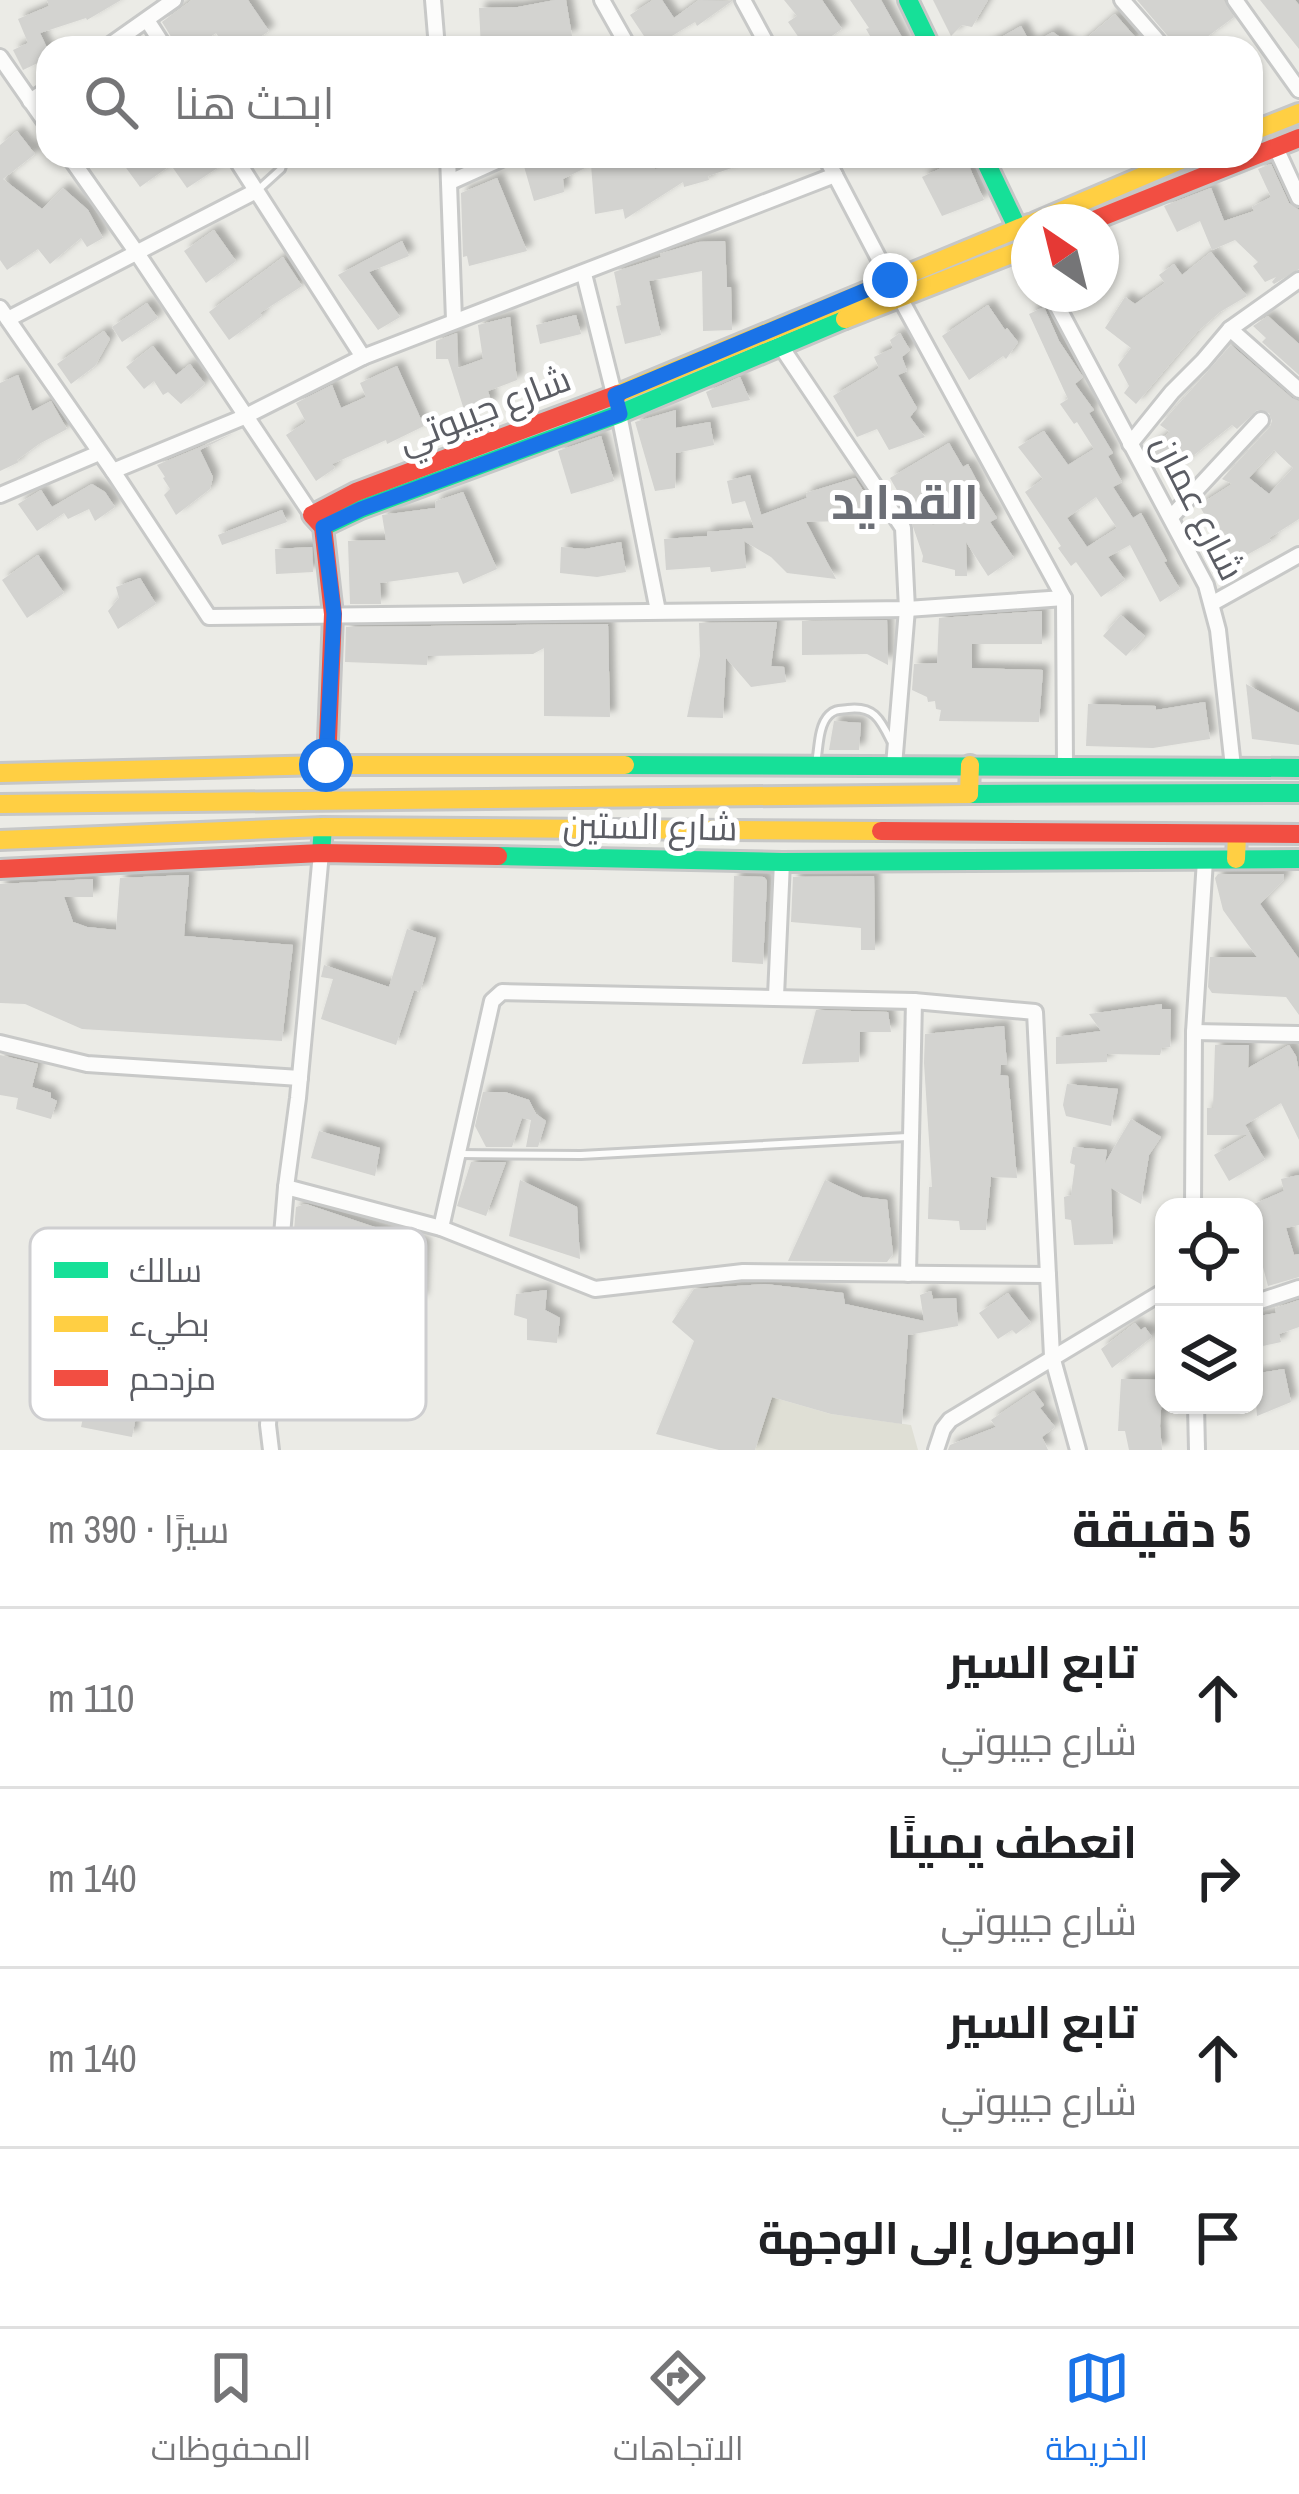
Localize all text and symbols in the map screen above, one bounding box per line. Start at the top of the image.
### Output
search box [36,36,1263,168]
icon: search [78,69,144,135]
text: ابحث هنا [174,72,335,133]
north arrow [1011,204,1119,312]
route end [863,253,917,307]
street label: شارع جيبوتي [391,354,579,469]
street label: شارع عمان [1141,426,1256,589]
district label: القدايد [831,469,979,534]
route start [299,738,353,792]
street label: شارع الستين [562,800,738,853]
map controls [1155,1198,1263,1414]
button: locate [1155,1198,1263,1306]
legend [30,1228,426,1420]
text: سالك [129,1248,202,1292]
text: بطيء [129,1302,210,1350]
button: layers [1155,1306,1263,1414]
text: مزدحم [129,1356,216,1401]
text: 5 دقيقة [1072,1494,1251,1563]
text: سيرًا · 390 m [48,1503,230,1555]
text: تابع السير [948,1631,1137,1692]
icon: ahead [1185,1665,1251,1731]
text: 110 m [48,1672,135,1724]
text: شارع جيبوتي [941,1715,1137,1767]
text: انعطف يمينًا [887,1811,1137,1872]
icon: right [1185,1845,1251,1911]
text: 140 m [48,1852,137,1904]
text: شارع جيبوتي [941,1895,1137,1947]
text: تابع السير [948,1991,1137,2052]
icon: ahead [1185,2025,1251,2091]
text: 140 m [48,2032,137,2084]
text: شارع جيبوتي [941,2075,1137,2127]
icon: arrive [1185,2205,1251,2271]
text: الوصول إلى الوجهة [758,2207,1137,2268]
tab: المحفوظات [151,2345,311,2479]
tab: الاتجاهات [613,2345,744,2479]
tab: الخريطة [1045,2345,1148,2479]

